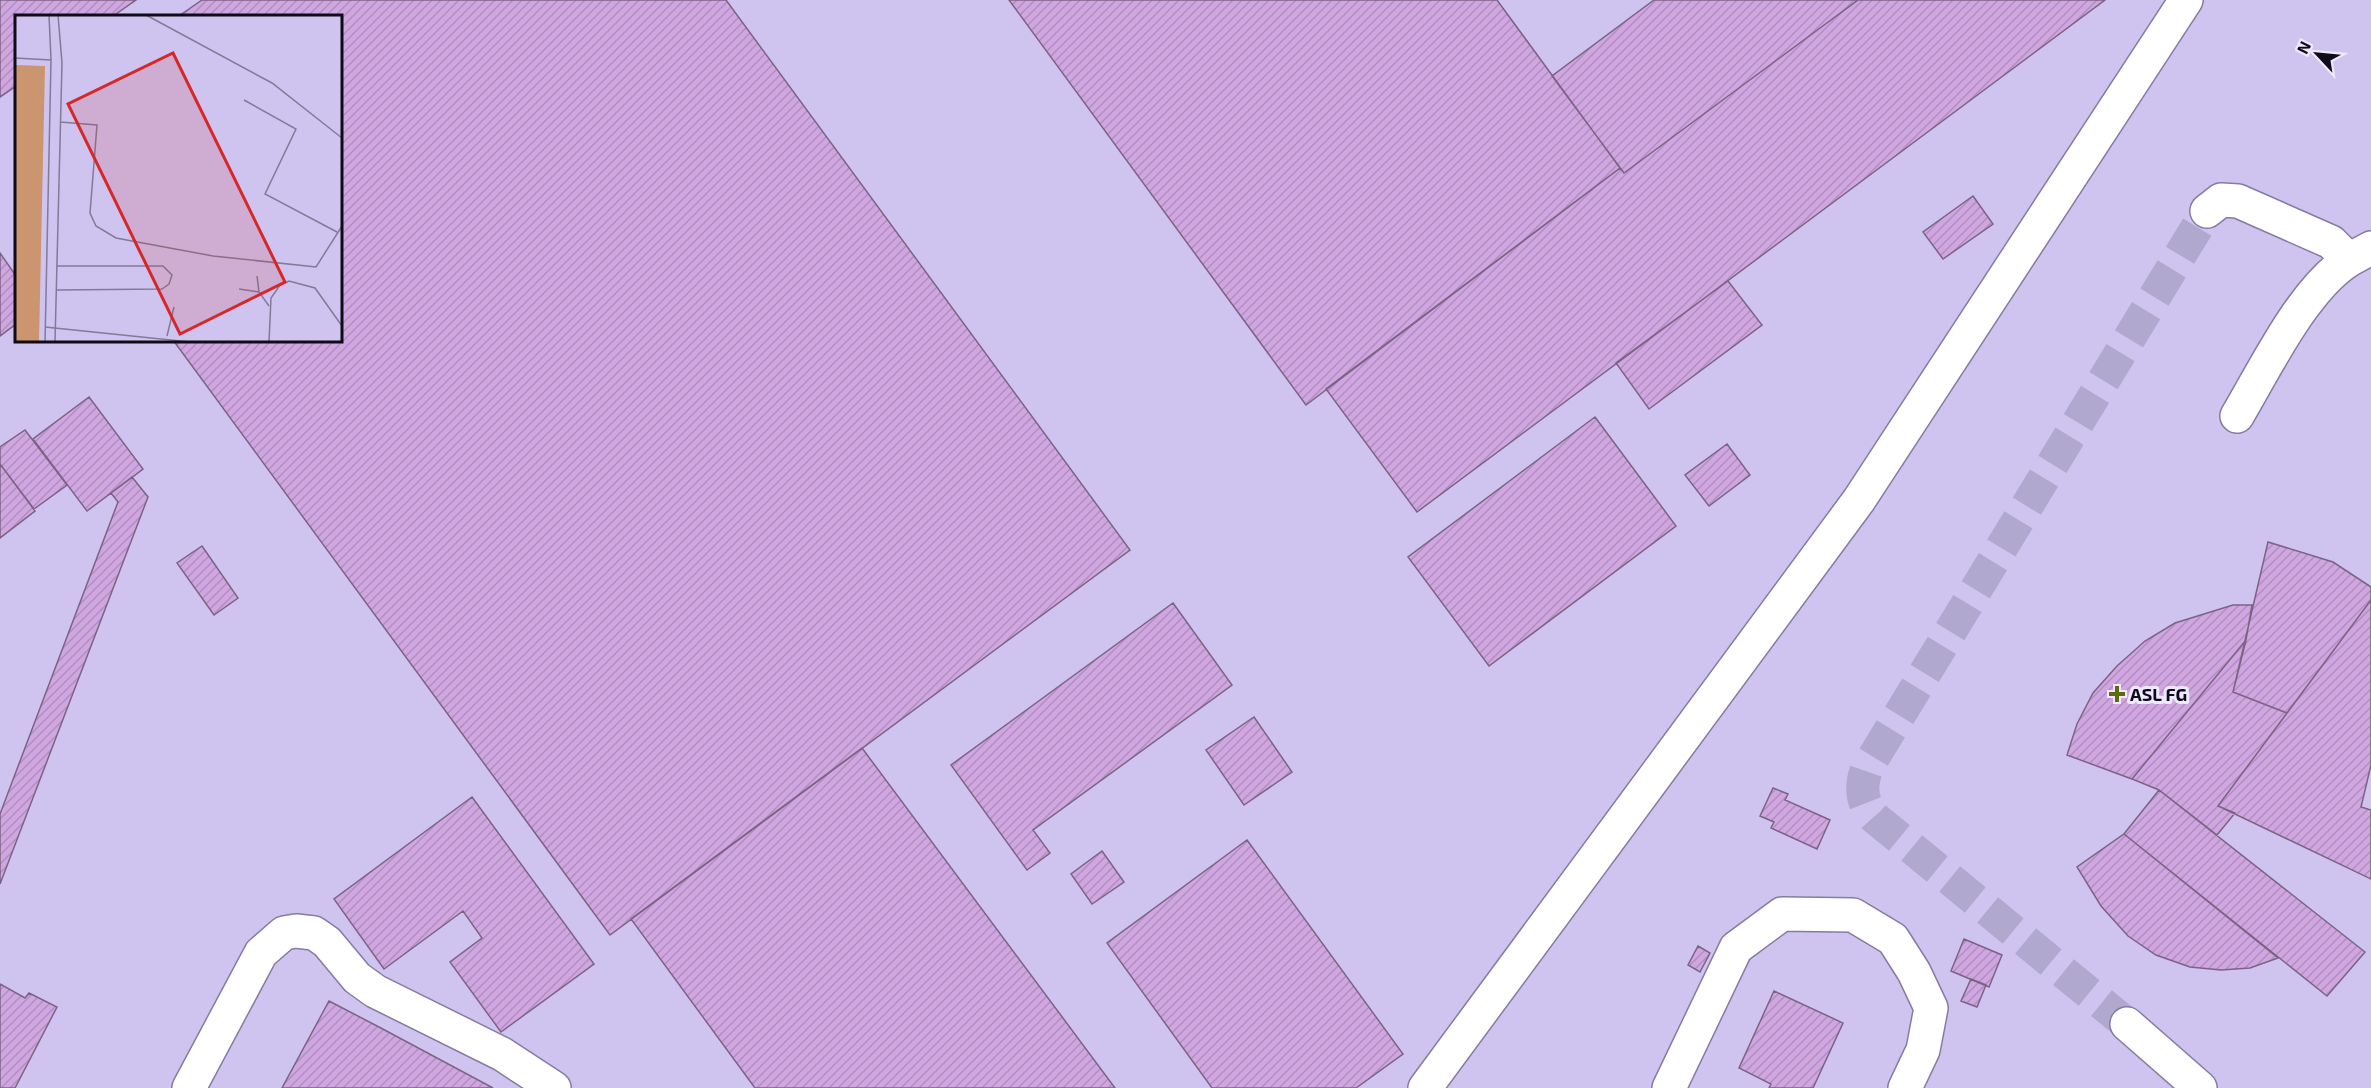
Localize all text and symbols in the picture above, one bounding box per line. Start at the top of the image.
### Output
inset map [15,15,342,342]
north arrow [2287,24,2347,84]
text: N [2292,38,2314,57]
place label: ASL FG [2130,683,2187,705]
marker: ASL FG [2108,685,2126,703]

